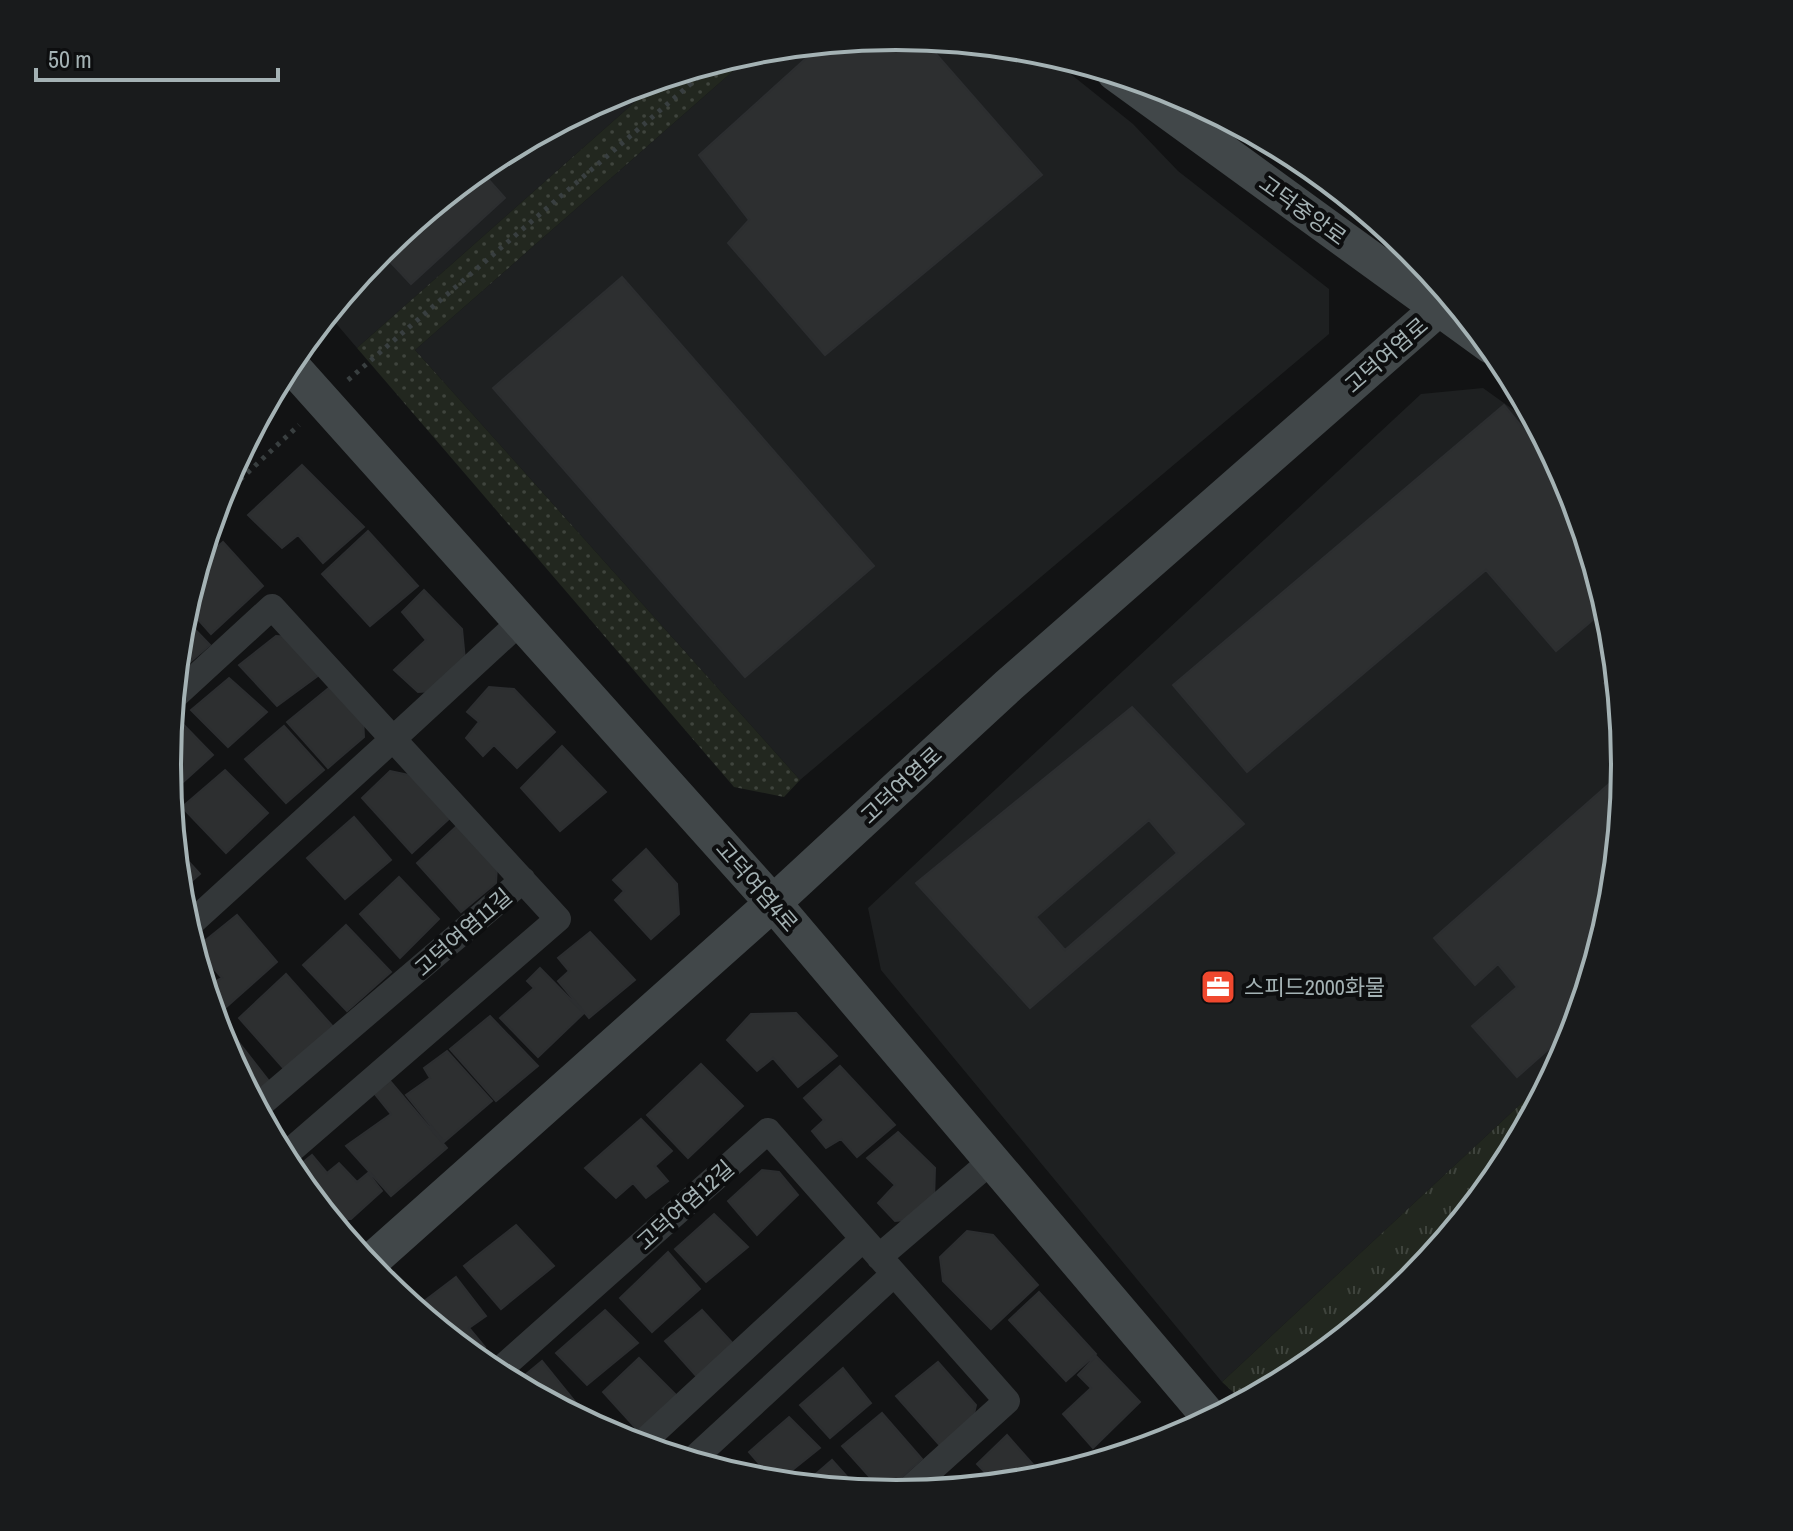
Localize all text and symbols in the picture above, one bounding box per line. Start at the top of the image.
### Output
scale bar [36,32,278,82]
text: 50 m [48,43,92,75]
street label: 고덕중앙로 [1253,168,1353,252]
street label: 고덕여염로 [1338,310,1434,400]
street label: 고덕여염로 [854,740,948,830]
street label: 고덕여염4로 [709,834,805,938]
street label: 고덕여염11길 [408,881,518,983]
office icon: 스피드2000화물 [1199,968,1237,1006]
place label: 스피드2000화물 [1244,972,1385,1002]
street label: 고덕여염12길 [630,1153,740,1257]

